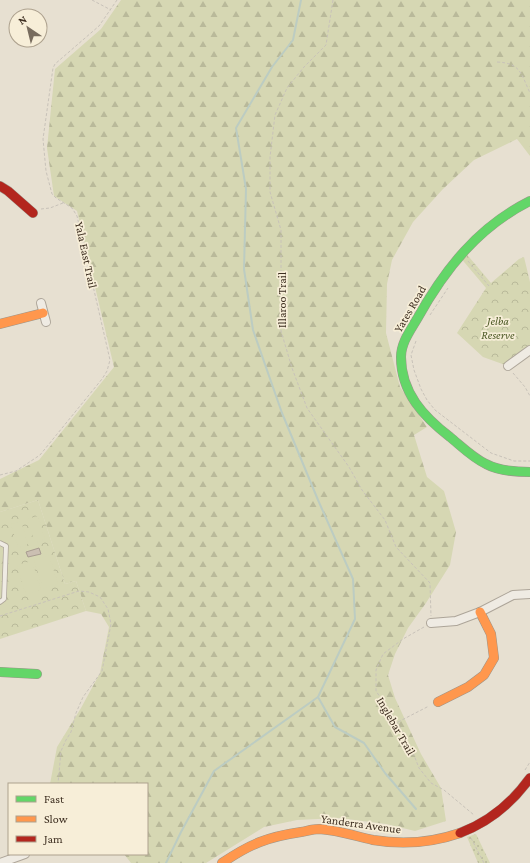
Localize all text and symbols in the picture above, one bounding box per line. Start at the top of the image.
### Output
north arrow [8,8,48,48]
text: N [16,12,29,27]
street label: Yala East Trail [72,221,100,289]
street label: Illaroo Trail [275,272,289,328]
street label: Yates Road [391,283,429,335]
park label: Jelba Reserve [481,314,515,342]
street label: Inglebar Trail [374,694,418,758]
legend [8,783,148,855]
text: Fast [44,792,65,806]
street label: Yanderra Avenue [320,811,402,837]
text: Slow [44,812,68,826]
text: Jam [43,832,63,846]

